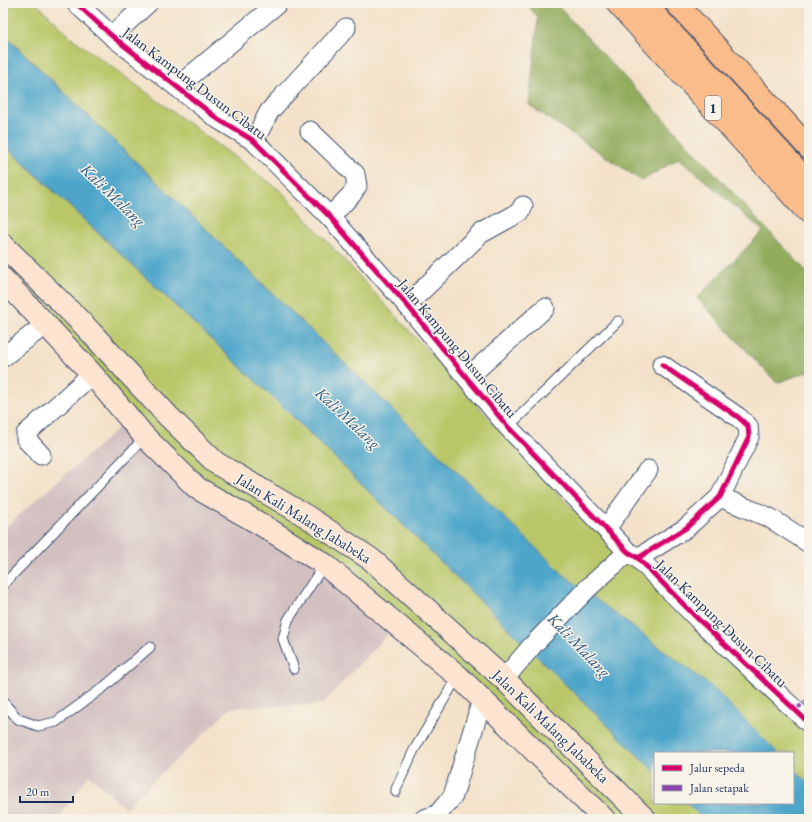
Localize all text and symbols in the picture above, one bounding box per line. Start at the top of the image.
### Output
street label: Jalan Kampung Dusun Cibatu [117,21,271,144]
road number: 1 [705,96,721,120]
water label: Kali Malang [76,158,151,232]
street label: Jalan Kampung Dusun Cibatu [393,273,522,422]
water label: Kali Malang [310,382,386,454]
street label: Jalan Kali Malang Jababeka [231,468,375,567]
street label: Jalan Kampung Dusun Cibatu [651,554,792,691]
water label: Kali Malang [542,608,616,683]
street label: Jalan Kali Malang Jababeka [487,664,613,787]
legend [654,752,794,804]
text: Jalur sepeda [689,760,745,776]
scale bar [20,778,73,804]
text: Jalan setapak [689,780,749,796]
text: 20 m [26,784,50,800]

